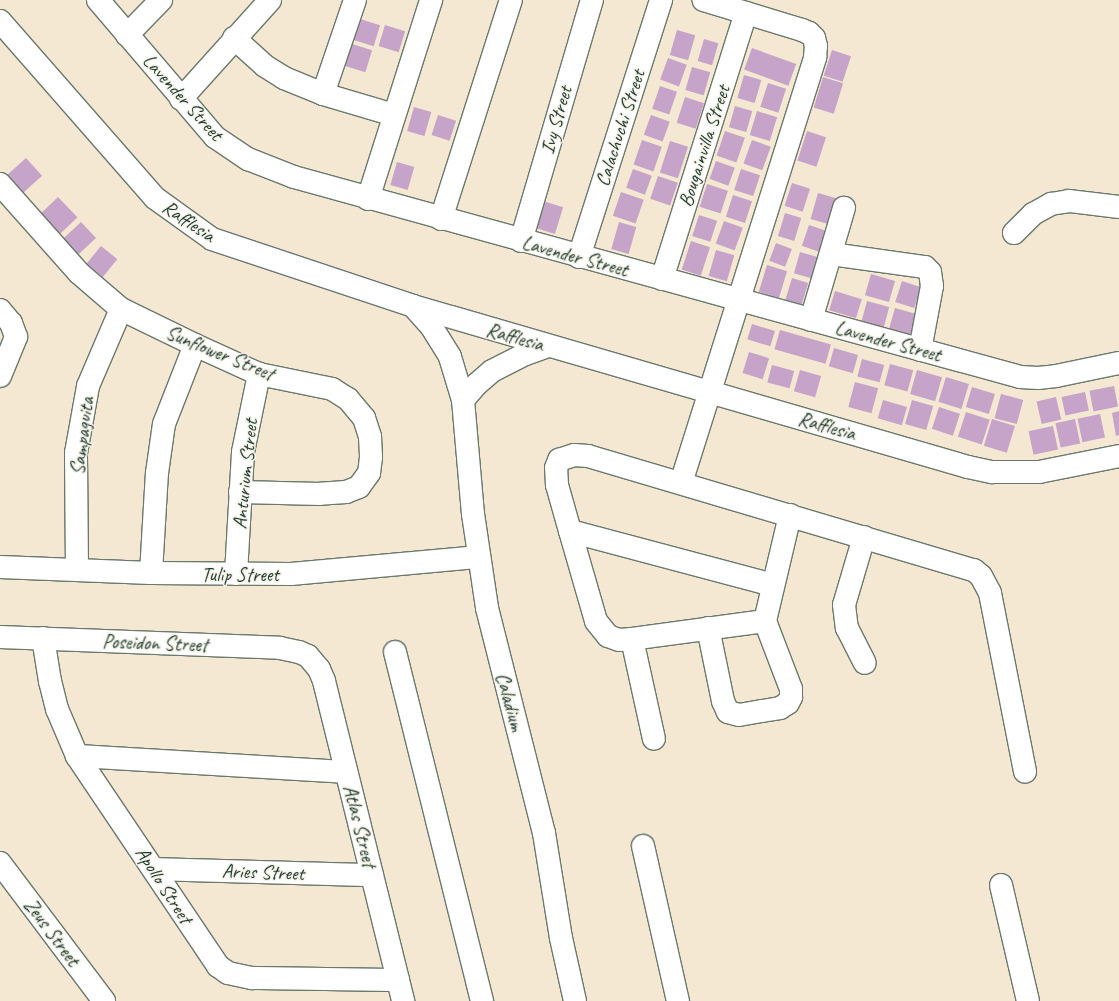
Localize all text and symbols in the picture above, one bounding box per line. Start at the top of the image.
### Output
street label: Lavender Street [138,48,228,146]
street label: Calachuchi Street [590,67,650,189]
street label: Bougainvilla Street [673,82,735,210]
street label: Ivy Street [535,83,577,157]
street label: Rafflesia [158,195,220,247]
street label: Lavender Street [519,230,631,282]
street label: Lavender Street [832,315,944,367]
street label: Rafflesia [484,317,546,357]
street label: Sunflower Street [162,320,278,386]
street label: Sampaguita [65,396,99,476]
street label: Rafflesia [796,406,858,446]
street label: Anturium Street [227,418,263,530]
street label: Tulip Street [201,562,279,586]
street label: Poseidon Street [102,629,208,657]
street label: Caladium [491,670,529,734]
street label: Atlas Street [338,782,382,870]
street label: Apollo Street [130,842,198,928]
street label: Aries Street [221,859,305,885]
street label: Zeus Street [19,893,85,971]

